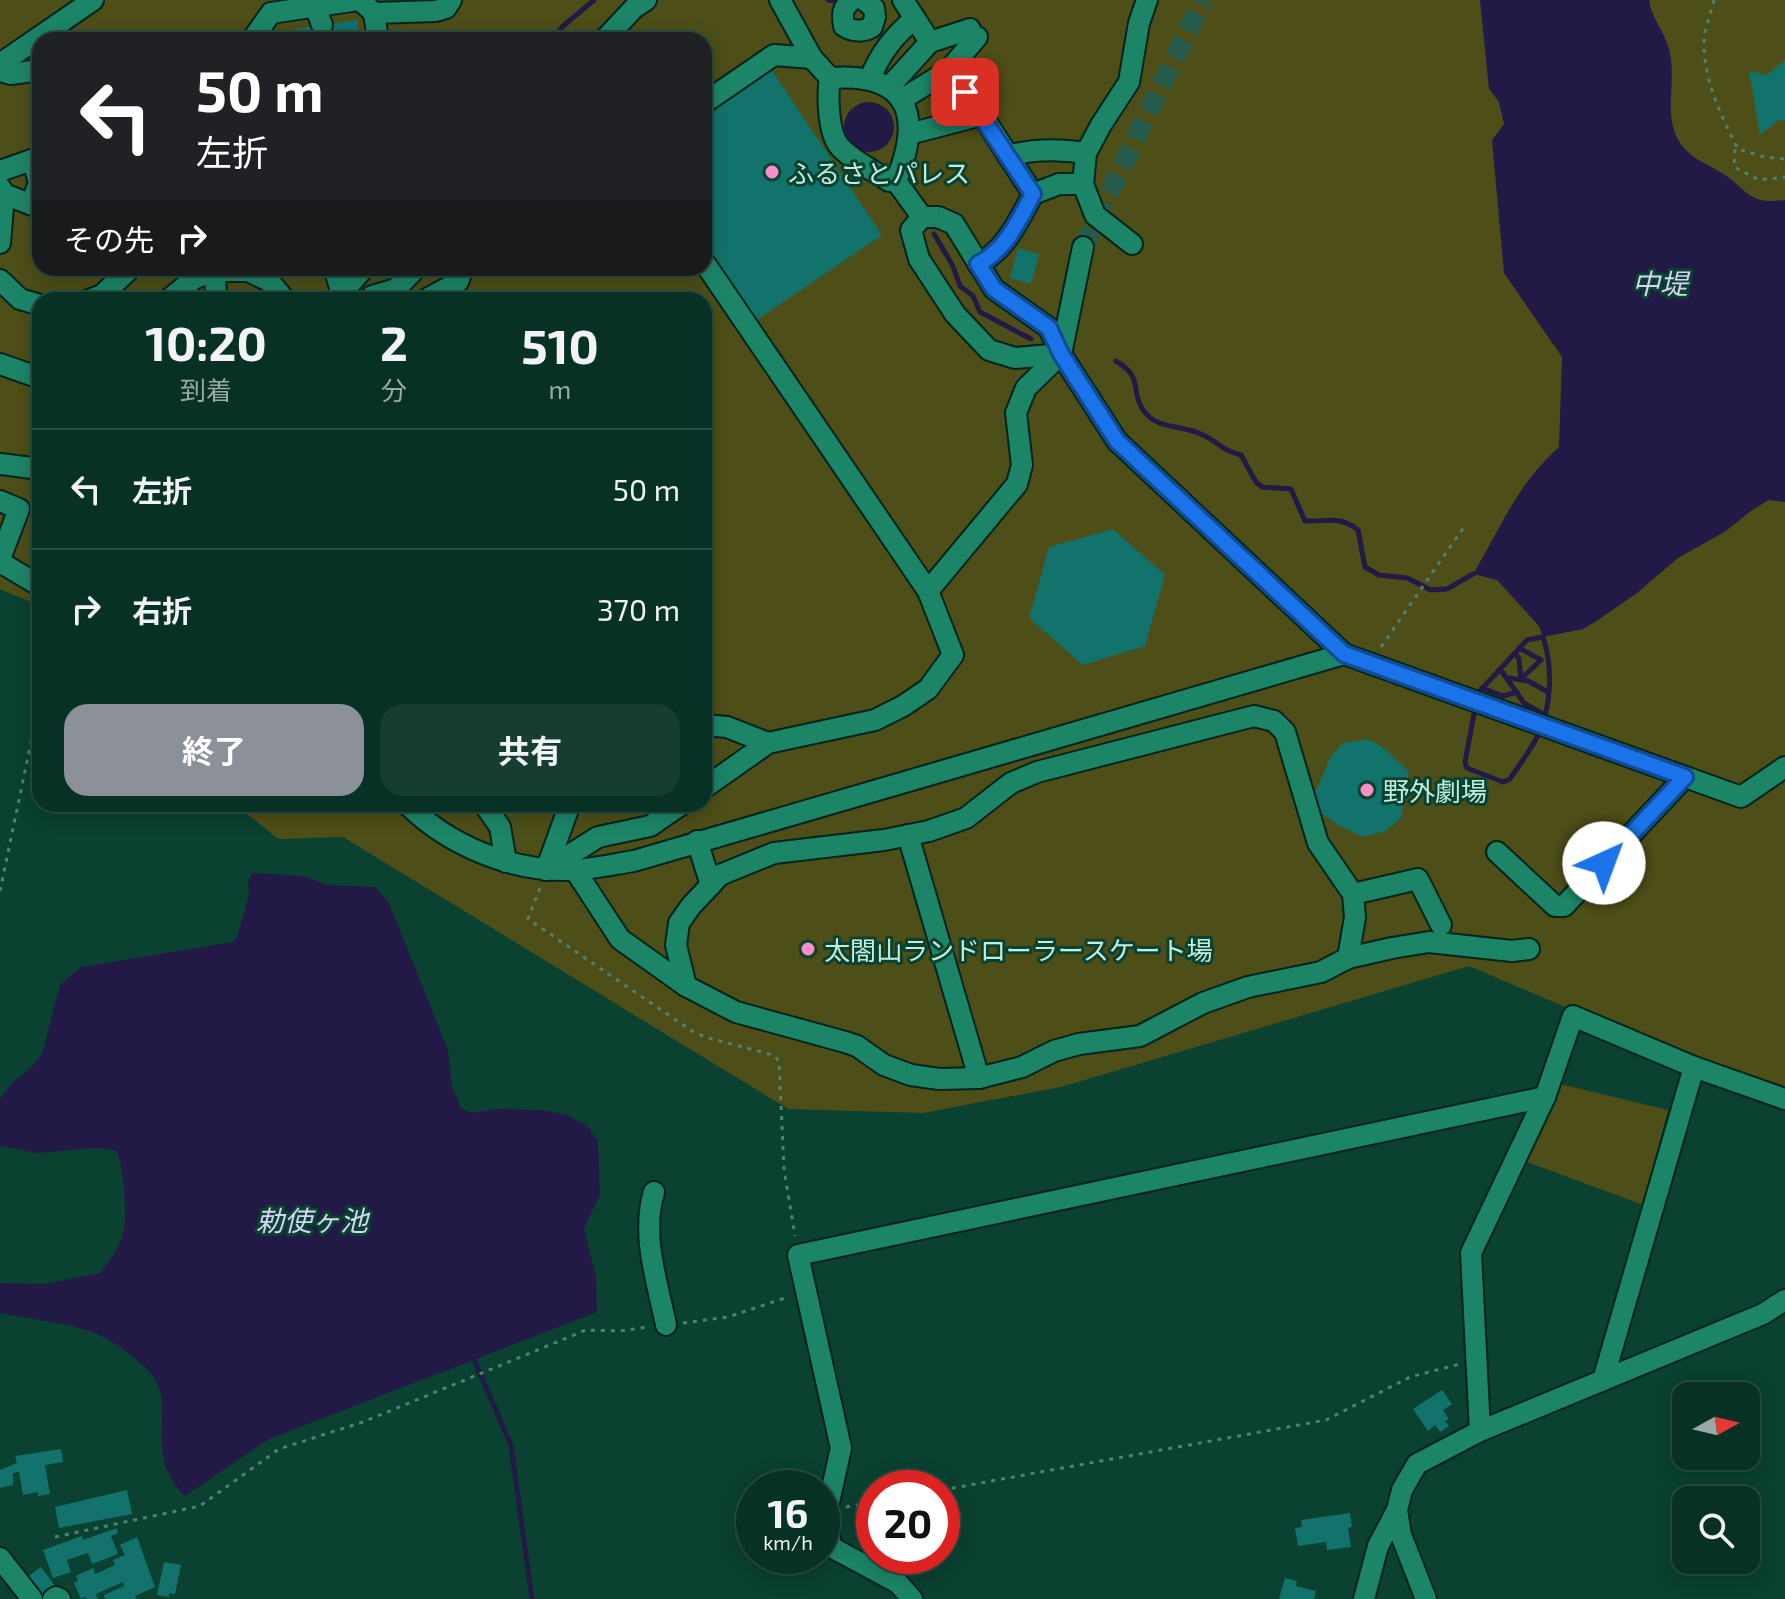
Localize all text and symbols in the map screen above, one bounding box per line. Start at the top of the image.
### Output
text: 50 m [196,56,324,123]
pin [931,58,999,126]
icon: left [64,64,168,168]
icon: arrive [943,70,987,114]
text: 左折 [196,130,268,173]
place label: ふるさとパレス [788,157,970,188]
marker: ふるさとパレス [763,163,781,181]
icon: right [170,216,214,260]
text: その先 [64,221,154,257]
water label: 中堤 [1632,266,1691,300]
text: 10:20 [145,313,267,371]
text: 2 [380,313,408,371]
text: 510 [521,316,599,374]
text: m [549,373,571,404]
text: 到着 [180,374,232,405]
text: 分 [381,374,407,405]
icon: left [64,467,108,511]
text: 50 m [613,471,680,507]
text: 左折 [132,472,192,508]
icon: right [64,587,108,631]
text: 370 m [597,591,680,627]
text: 右折 [132,592,192,628]
button: 終了 [64,704,364,796]
button: 共有 [380,704,680,796]
place label: 野外劇場 [1383,775,1487,806]
marker: 野外劇場 [1358,781,1376,799]
position arrow [1562,821,1646,905]
place label: 太閤山ランドローラースケート場 [824,934,1213,965]
marker: 太閤山ランドローラースケート場 [799,940,817,958]
water label: 勅使ヶ池 [256,1203,371,1237]
north arrow [1672,1382,1760,1470]
map controls [1672,1382,1760,1574]
speed limit sign: 20 [856,1470,960,1574]
button: search [1672,1486,1760,1574]
text: 16 [768,1488,808,1536]
text: km/h [763,1530,813,1554]

